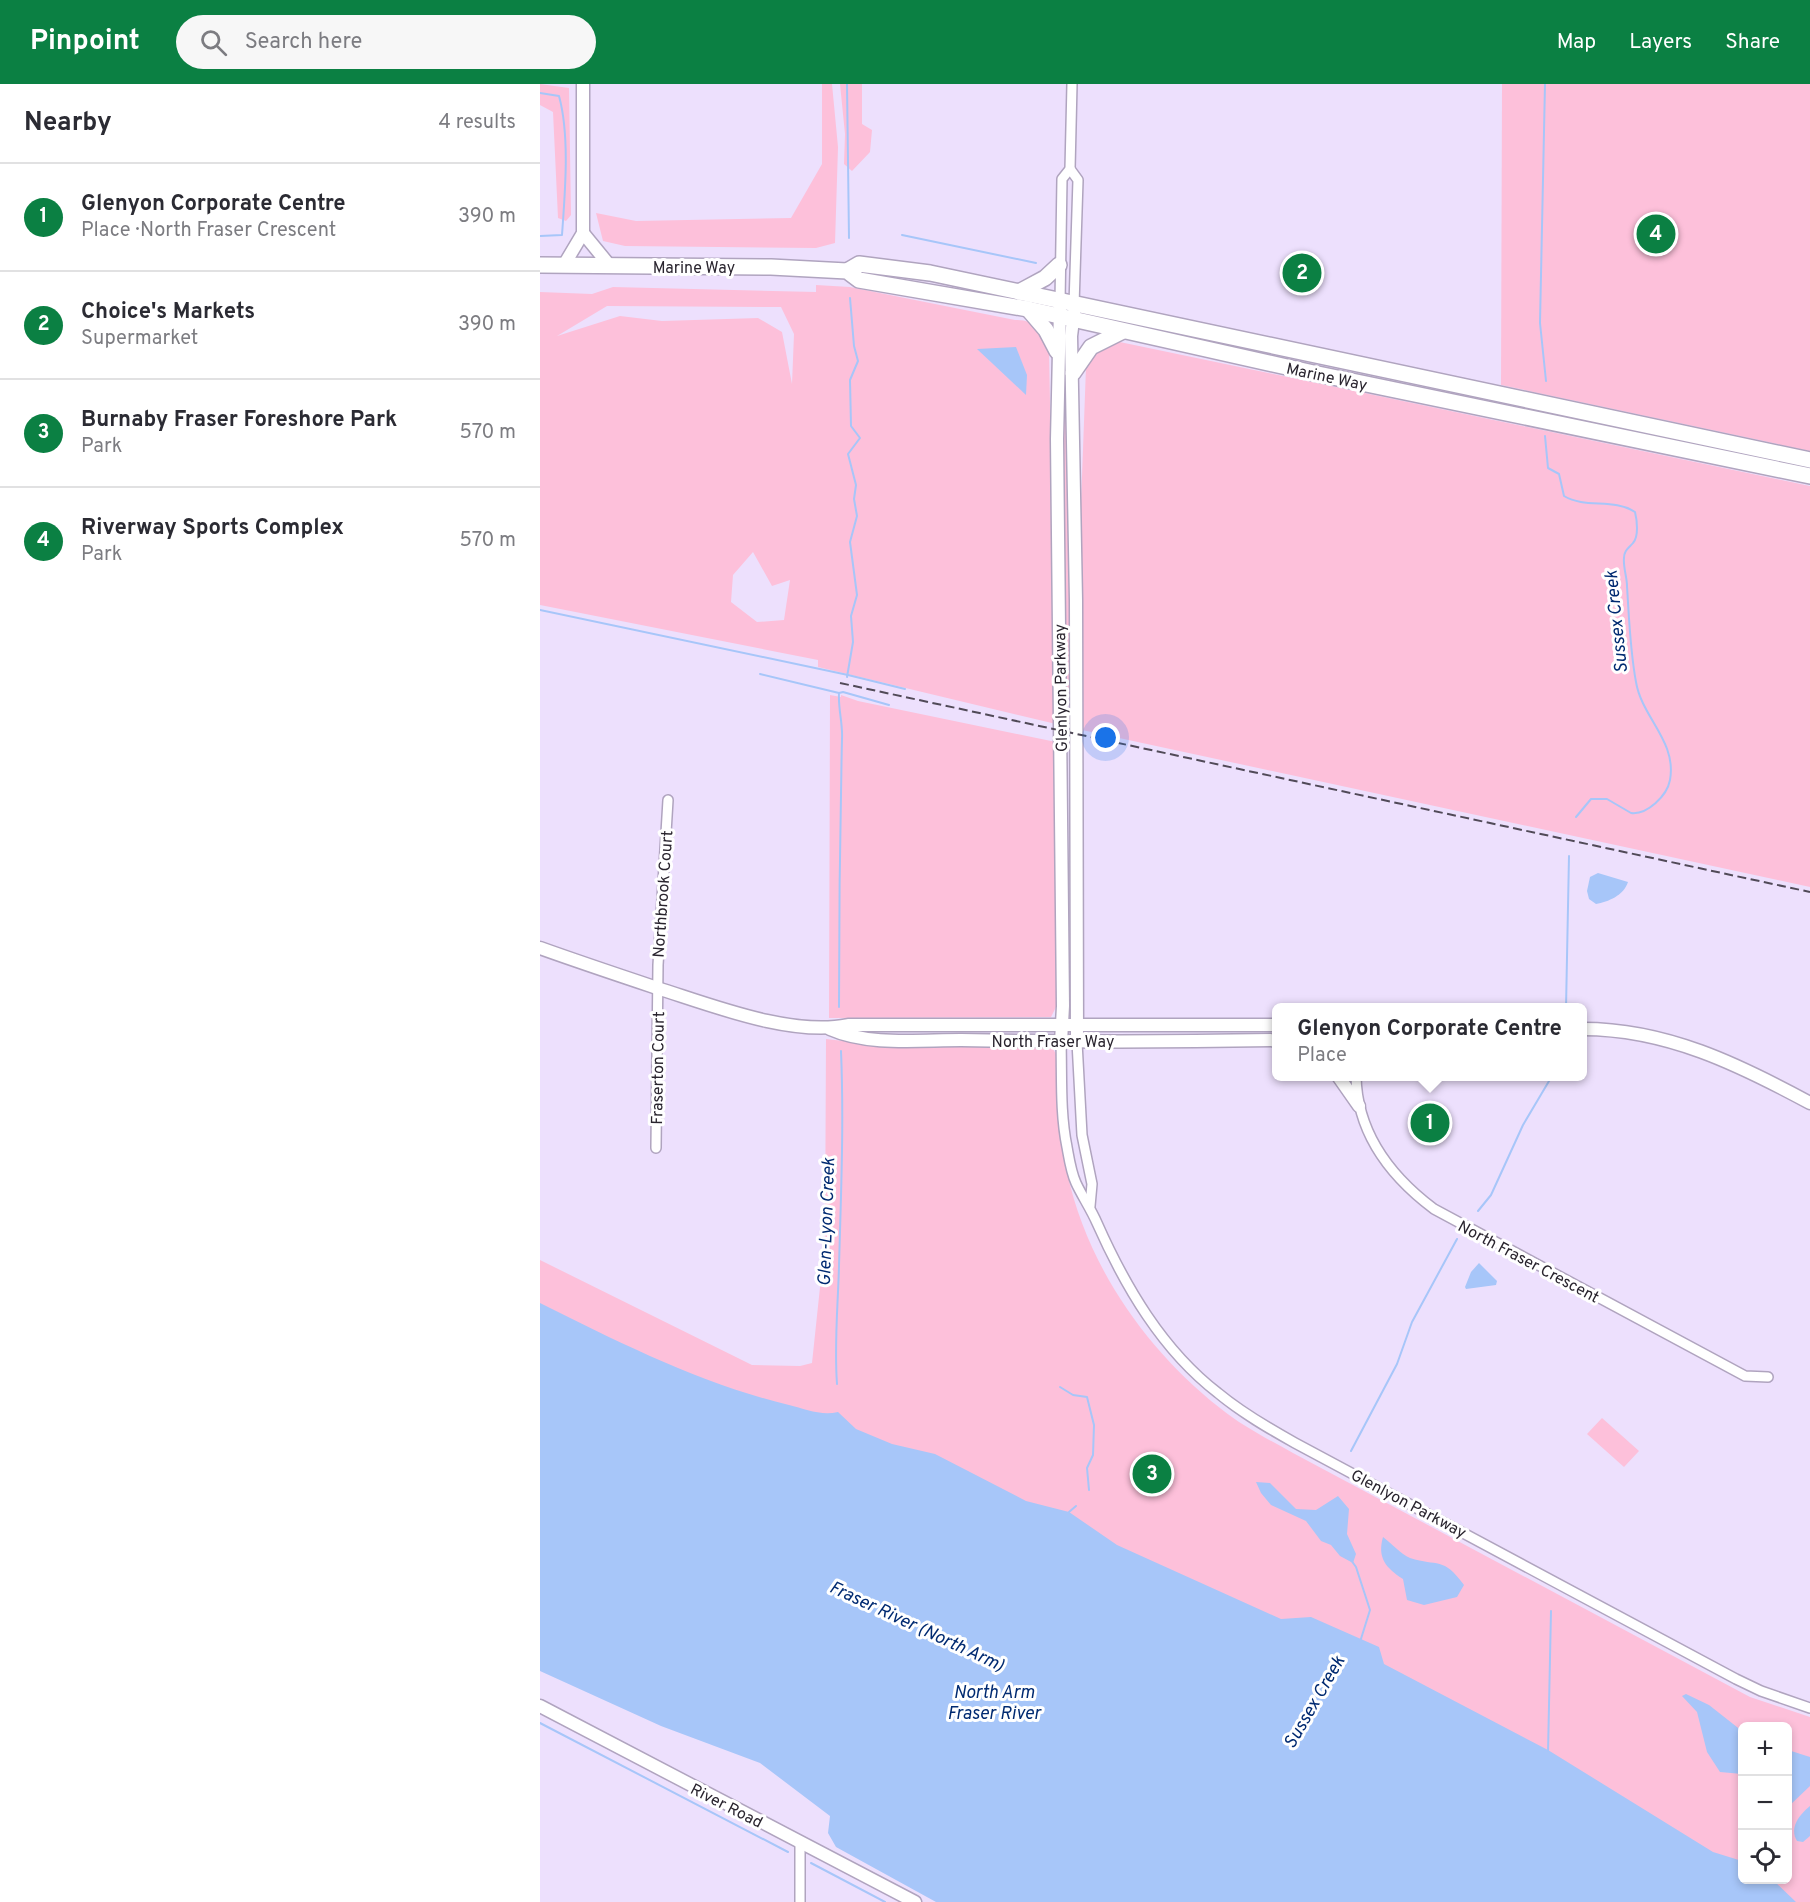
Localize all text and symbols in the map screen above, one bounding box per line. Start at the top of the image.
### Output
search box [176,15,596,69]
text: Pinpoint [30,24,140,60]
icon: search [197,26,230,59]
text: Search here [245,29,362,56]
text: Map [1557,29,1596,56]
text: Layers [1629,29,1692,56]
text: Share [1725,29,1780,56]
text: Nearby [24,107,112,140]
text: 4 results [439,110,516,136]
text: Glenyon Corporate Centre [81,191,346,218]
text: 1 [40,204,48,230]
text: 390 m [458,204,516,230]
pin: 4 [1636,212,1676,256]
text: Place · North Fraser Crescent [81,218,336,244]
pin: 2 [1282,250,1322,296]
street label: Marine Way [653,259,735,279]
text: Choice's Markets [81,299,255,326]
text: 2 [37,312,50,338]
text: 390 m [458,312,516,338]
text: Supermarket [81,326,198,352]
street label: Marine Way [1284,360,1369,396]
text: Burnaby Fraser Foreshore Park [81,407,397,434]
text: 3 [38,420,50,446]
text: 570 m [459,420,516,446]
text: Park [81,434,122,460]
text: Riverway Sports Complex [81,515,344,542]
text: 4 [37,528,50,554]
text: 570 m [459,528,516,554]
text: Park [81,542,122,568]
water label: Sussex Creek [1601,568,1634,674]
street label: Glenlyon Parkway [1051,624,1073,752]
your location [1091,723,1120,752]
street label: Northbrook Court [650,830,678,958]
popup [1272,1003,1587,1081]
street label: Fraserton Court [648,1011,670,1125]
text: Glenyon Corporate Centre [1297,1016,1562,1043]
street label: North Fraser Way [992,1033,1114,1053]
text: Place [1297,1043,1347,1069]
pin: 1 [1410,1100,1450,1146]
water label: Glen-Lyon Creek [814,1156,841,1287]
street label: North Fraser Crescent [1454,1217,1602,1308]
pin: 3 [1132,1452,1172,1496]
street label: Glenlyon Parkway [1347,1466,1469,1544]
water label: Fraser River (North Arm) [825,1577,1007,1678]
water label: Sussex Creek [1280,1651,1352,1753]
water label: North Arm Fraser River [947,1682,1043,1726]
map controls [1738,1722,1792,1884]
button: + [1738,1722,1792,1776]
button: − [1738,1776,1792,1830]
street label: River Road [687,1780,766,1834]
button: locate [1738,1830,1792,1884]

